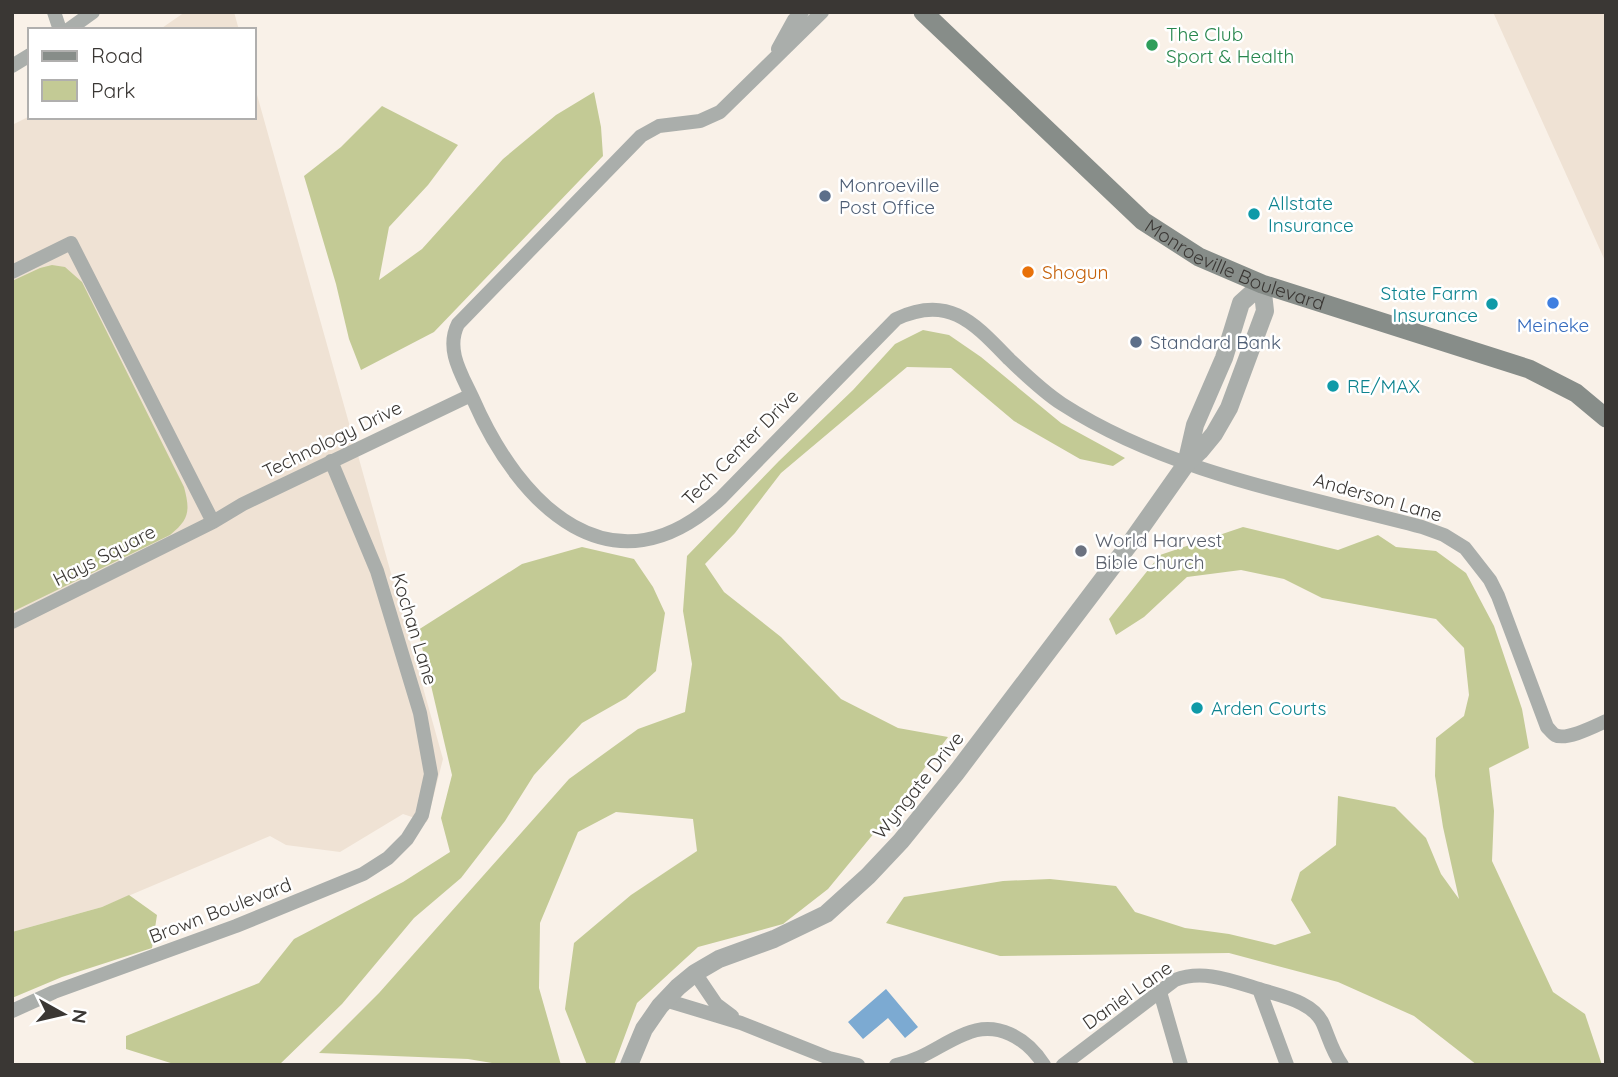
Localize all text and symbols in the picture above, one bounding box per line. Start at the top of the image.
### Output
place label: The Club Sport & Health [1166,22,1294,68]
legend [28,28,256,119]
marker: The Club Sport & Health [1144,37,1160,53]
text: Road [91,42,143,68]
text: Park [91,77,135,103]
place label: Monroeville Post Office [839,173,940,219]
marker: Monroeville Post Office [817,188,833,204]
place label: Allstate Insurance [1268,191,1354,237]
marker: Allstate Insurance [1246,206,1262,222]
street label: Monroeville Boulevard [1141,214,1328,315]
place label: Shogun [1042,260,1108,284]
marker: Shogun [1020,264,1036,280]
place label: State Farm Insurance [1381,281,1478,327]
marker: Meineke [1545,295,1561,311]
marker: State Farm Insurance [1484,296,1500,312]
place label: Meineke [1517,313,1589,337]
place label: Standard Bank [1150,330,1281,354]
marker: Standard Bank [1128,334,1144,350]
place label: RE/MAX [1347,374,1420,398]
marker: RE/MAX [1325,378,1341,394]
street label: Tech Center Drive [677,384,803,510]
street label: Technology Drive [258,395,406,483]
street label: Anderson Lane [1311,467,1445,527]
street label: Hays Square [49,519,159,591]
place label: World Harvest Bible Church [1095,528,1222,574]
marker: World Harvest Bible Church [1073,543,1089,559]
street label: Kochan Lane [387,570,443,688]
place label: Arden Courts [1211,696,1326,720]
marker: Arden Courts [1189,700,1205,716]
street label: Wyngate Drive [867,726,969,844]
street label: Brown Boulevard [145,872,295,948]
street label: Daniel Lane [1078,955,1176,1035]
north arrow [28,979,98,1049]
text: N [67,1008,93,1025]

